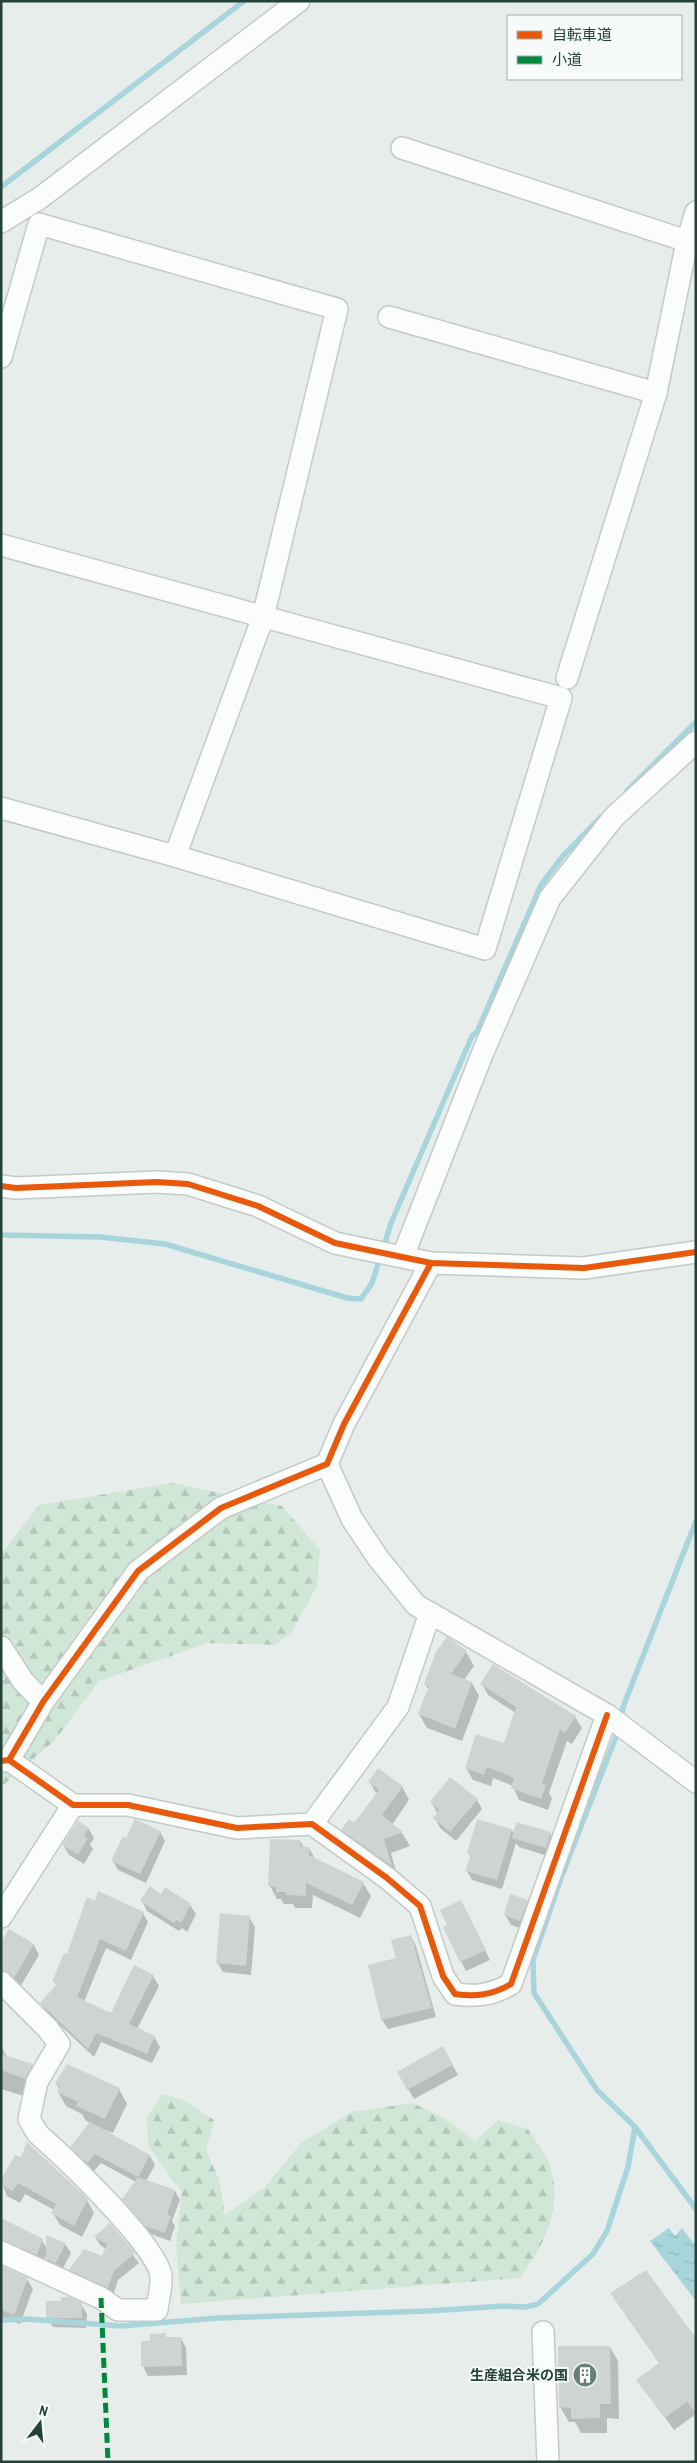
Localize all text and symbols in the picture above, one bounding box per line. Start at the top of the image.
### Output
legend [507,15,682,80]
text: 自転車道 [552,24,612,45]
text: 小道 [552,49,582,70]
building icon: 生産組合米の国 [572,2362,598,2388]
place label: 生産組合米の国 [470,2366,568,2384]
north arrow [15,2398,65,2448]
text: N [37,2401,50,2420]

